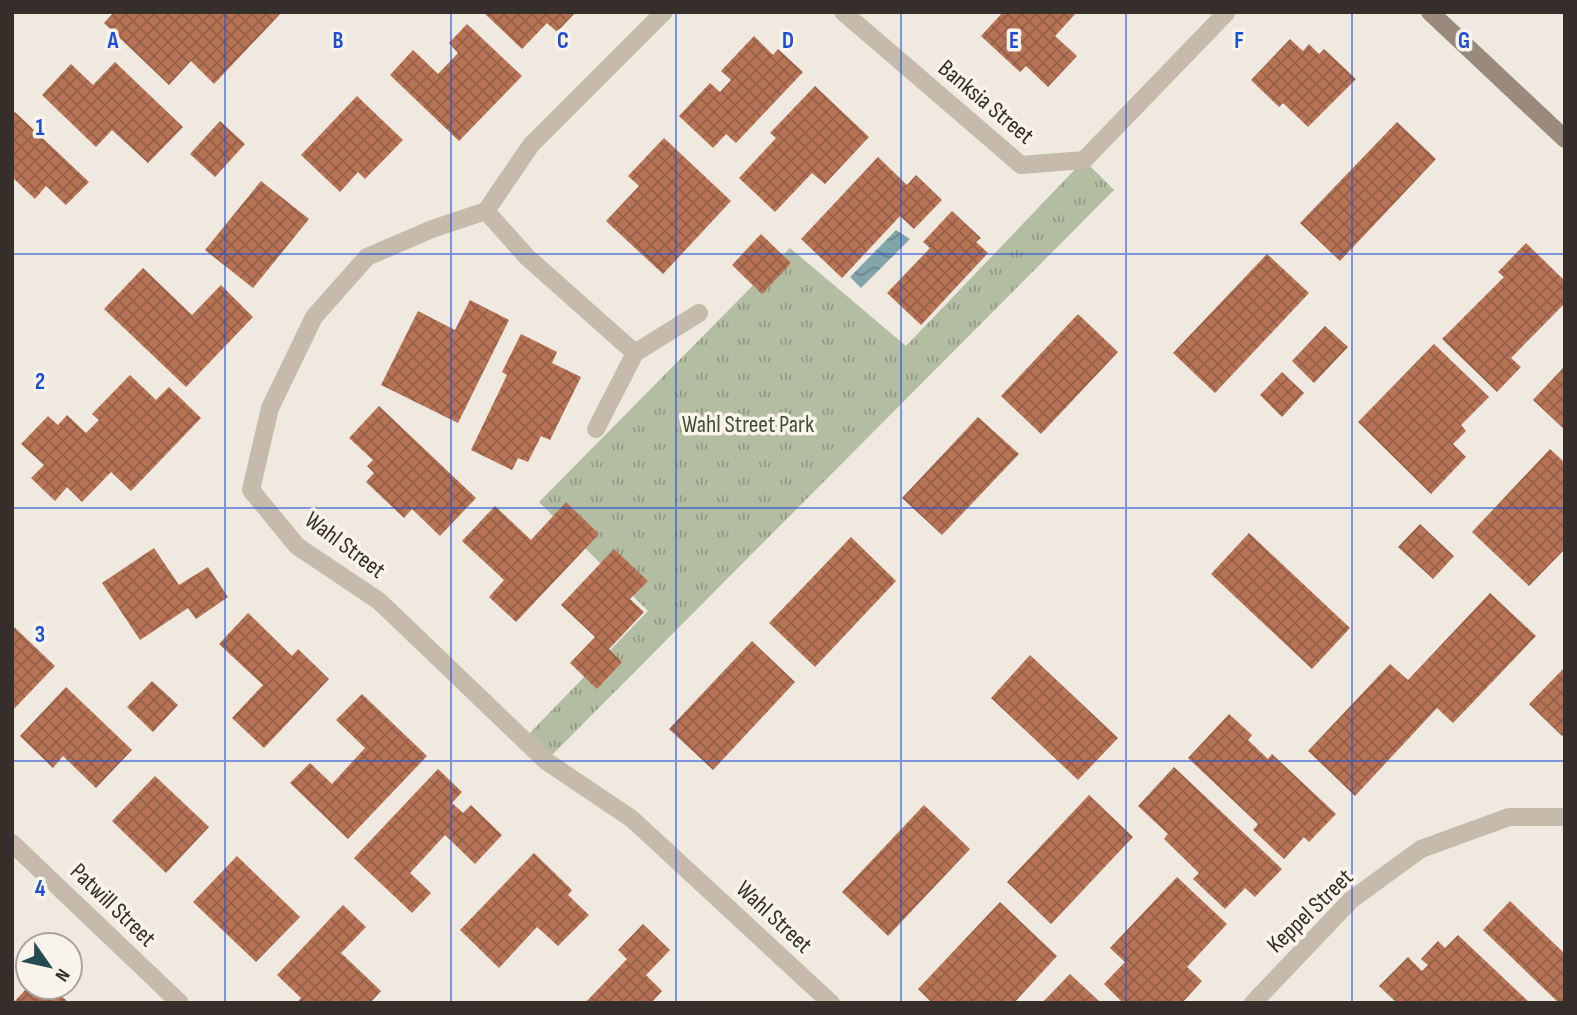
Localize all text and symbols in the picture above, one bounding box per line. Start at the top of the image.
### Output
text: A [107,27,120,55]
text: B [333,27,344,55]
text: C [557,27,569,55]
text: D [782,27,794,55]
text: E [1009,27,1019,55]
text: F [1234,27,1244,55]
text: G [1458,27,1470,55]
street label: Banksia Street [932,54,1040,150]
text: 1 [35,114,45,142]
text: 2 [35,368,45,396]
park label: Wahl Street Park [682,410,814,439]
street label: Wahl Street [299,505,391,585]
text: 3 [35,621,45,649]
street label: Patwill Street [64,857,162,953]
street label: Keppel Street [1261,863,1359,959]
text: 4 [35,875,46,903]
street label: Wahl Street [730,875,818,959]
north arrow [14,931,84,1001]
text: N [49,964,74,985]

